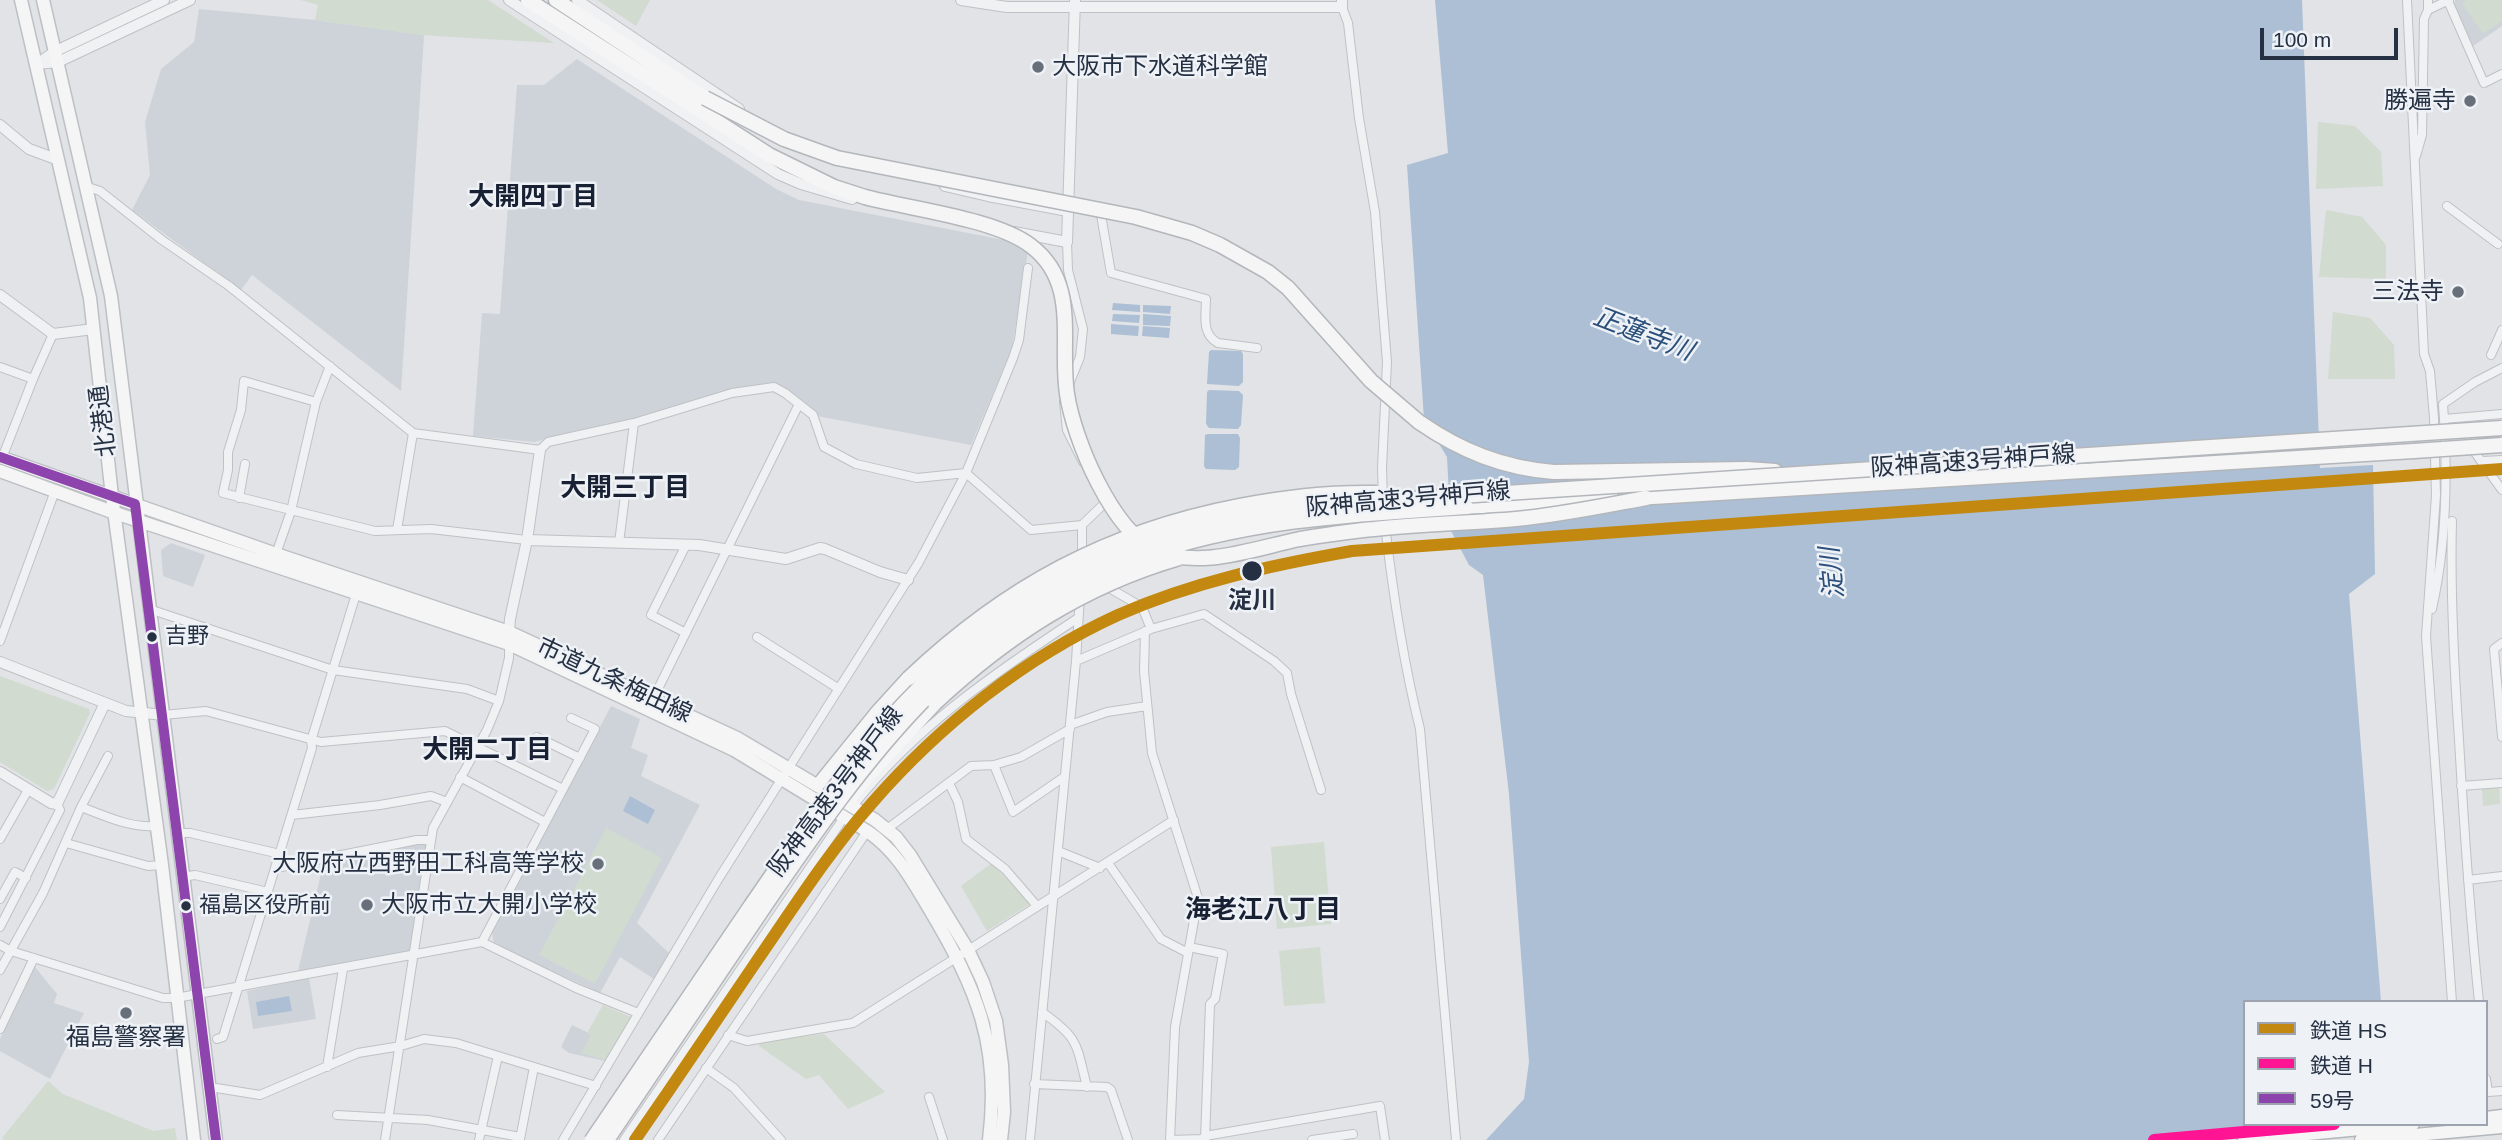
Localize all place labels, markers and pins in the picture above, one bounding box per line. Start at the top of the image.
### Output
place label: 大阪市下水道科学館 [1052,53,1268,81]
marker: 大阪市下水道科学館 [1030,59,1046,75]
place label: 勝遍寺 [2384,87,2456,115]
marker: 勝遍寺 [2462,93,2478,109]
place label: 三法寺 [2372,278,2444,306]
marker: 三法寺 [2450,284,2466,300]
marker: 淀川 [1240,559,1264,583]
place label: 淀川 [1228,587,1276,615]
place label: 吉野 [165,624,209,650]
marker: 吉野 [145,630,159,644]
place label: 大阪府立西野田工科高等学校 [272,850,584,878]
marker: 大阪府立西野田工科高等学校 [590,856,606,872]
place label: 大阪市立大開小学校 [381,891,597,919]
place label: 福島区役所前 [199,893,331,919]
marker: 大阪市立大開小学校 [359,897,375,913]
marker: 福島区役所前 [179,899,193,913]
marker: 福島警察署 [118,1005,134,1021]
place label: 福島警察署 [66,1024,186,1052]

